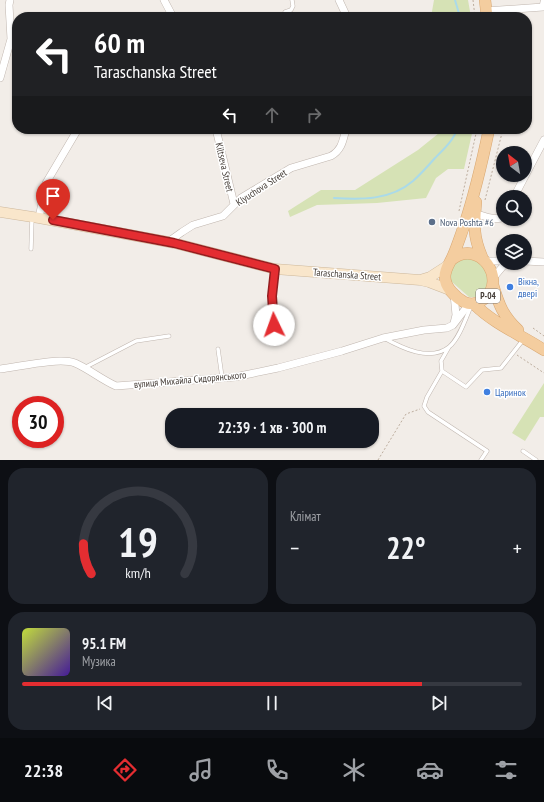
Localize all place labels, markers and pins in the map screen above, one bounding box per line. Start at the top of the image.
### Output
pin [36,179,70,220]
place label: Nova Poshta #6 [440,216,494,229]
marker: Nova Poshta #6 [427,217,437,227]
place label: Вікна, двері [518,275,539,300]
marker: Вікна, двері [505,282,515,292]
place label: Царинок [495,386,526,399]
marker: Царинок [482,387,492,397]

